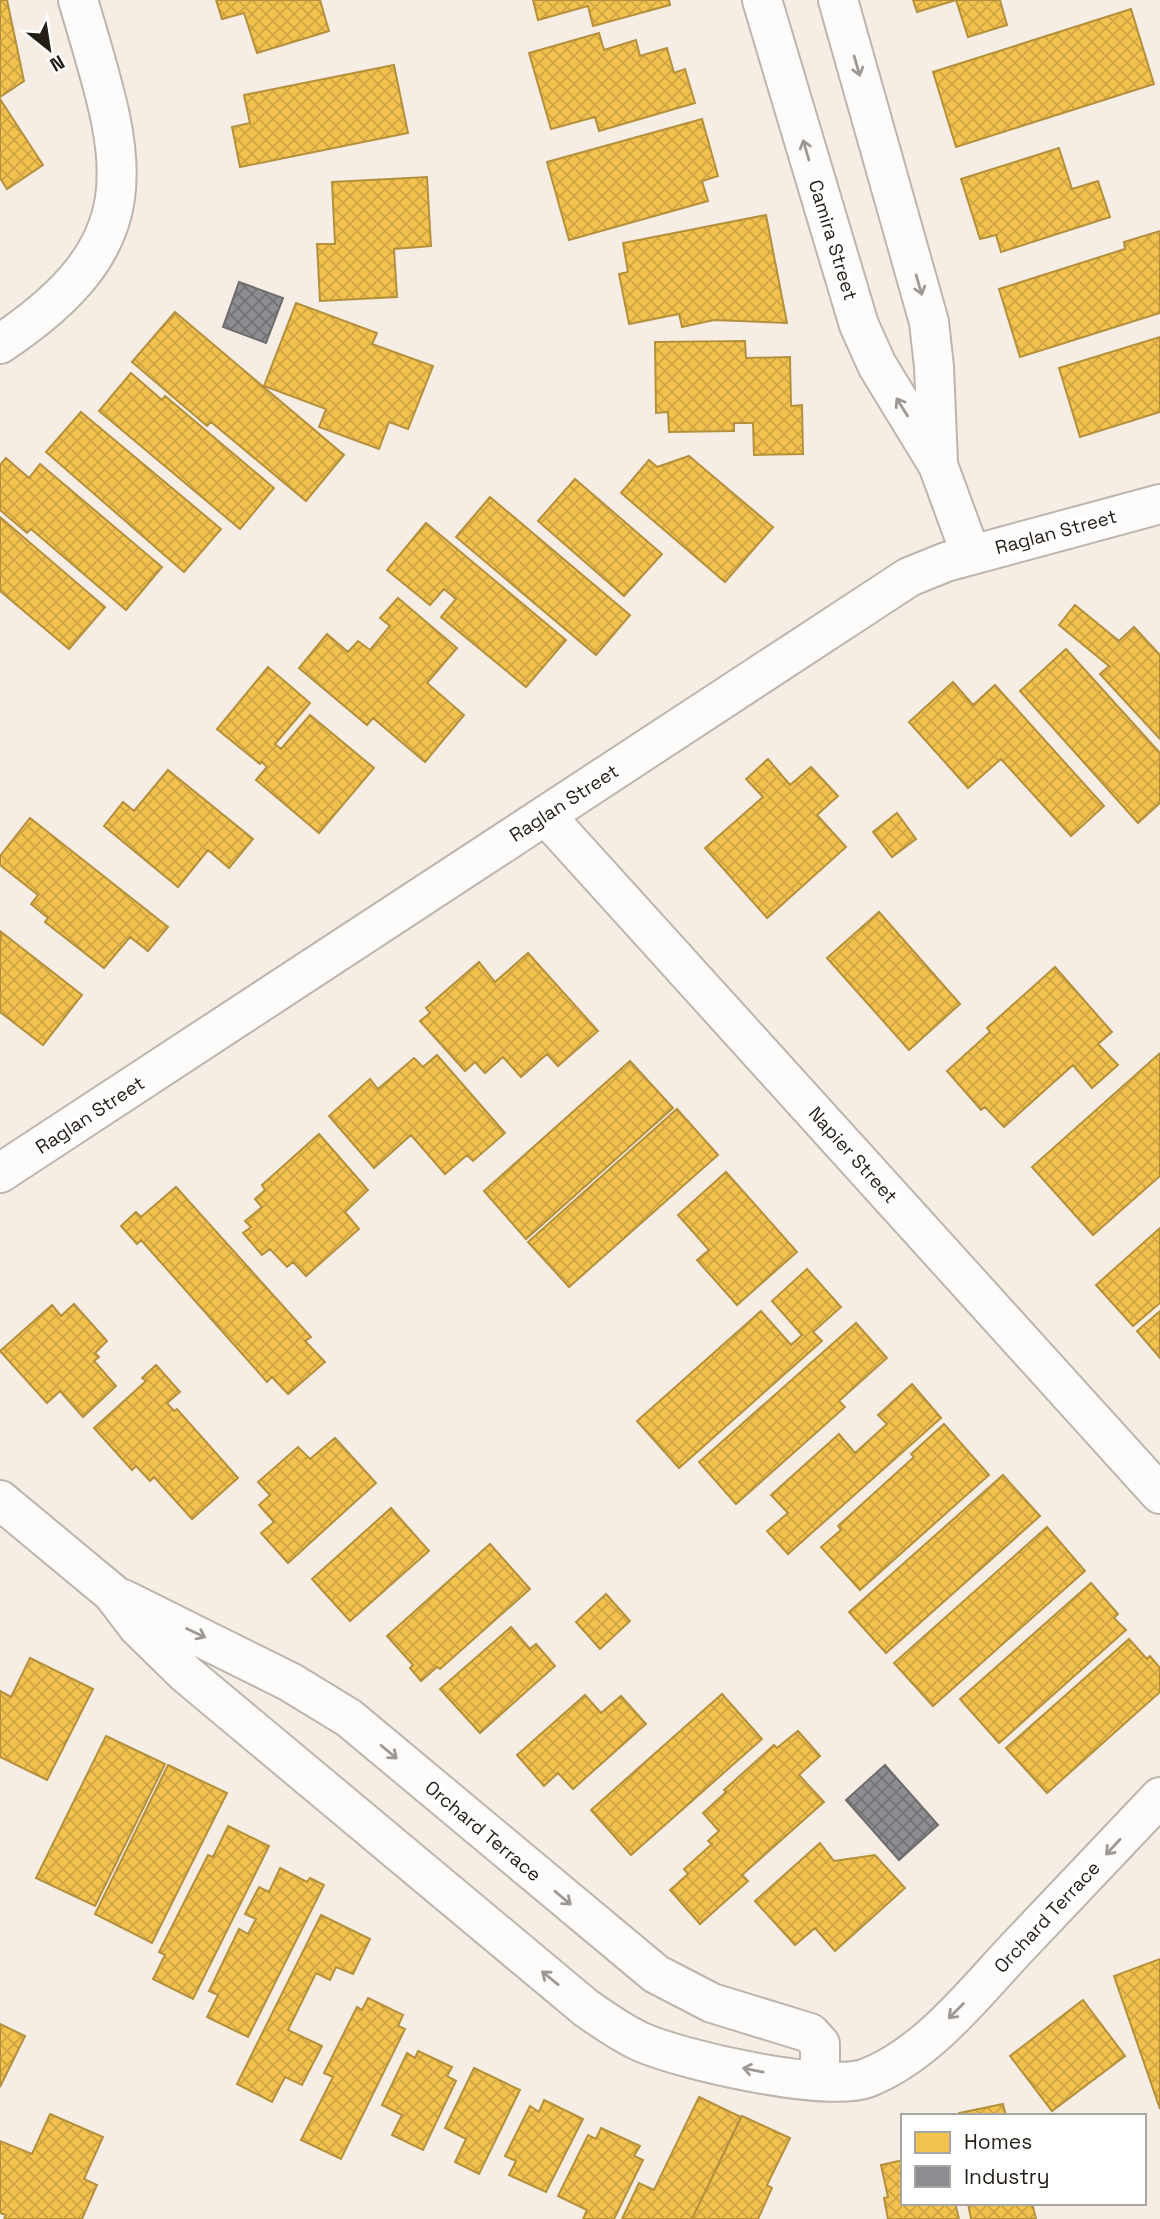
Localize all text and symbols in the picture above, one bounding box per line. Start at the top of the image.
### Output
north arrow [14,14,84,84]
text: N [45,49,69,77]
one-way arrow [851,54,864,76]
one-way arrow [799,139,812,161]
street label: Camira Street [803,177,863,303]
one-way arrow [913,273,926,295]
one-way arrow [895,398,909,418]
street label: Raglan Street [992,504,1120,560]
street label: Raglan Street [505,758,623,848]
street label: Raglan Street [31,1070,149,1160]
street label: Napier Street [803,1101,903,1209]
one-way arrow [185,1626,206,1640]
one-way arrow [379,1744,397,1760]
street label: Orchard Terrace [420,1775,546,1887]
one-way arrow [1105,1838,1121,1856]
street label: Orchard Terrace [989,1856,1105,1978]
one-way arrow [554,1890,572,1906]
one-way arrow [541,1971,559,1986]
one-way arrow [948,2003,965,2020]
one-way arrow [742,2063,765,2077]
legend [901,2114,1146,2205]
text: Homes [964,2128,1032,2155]
text: Industry [964,2163,1050,2190]

